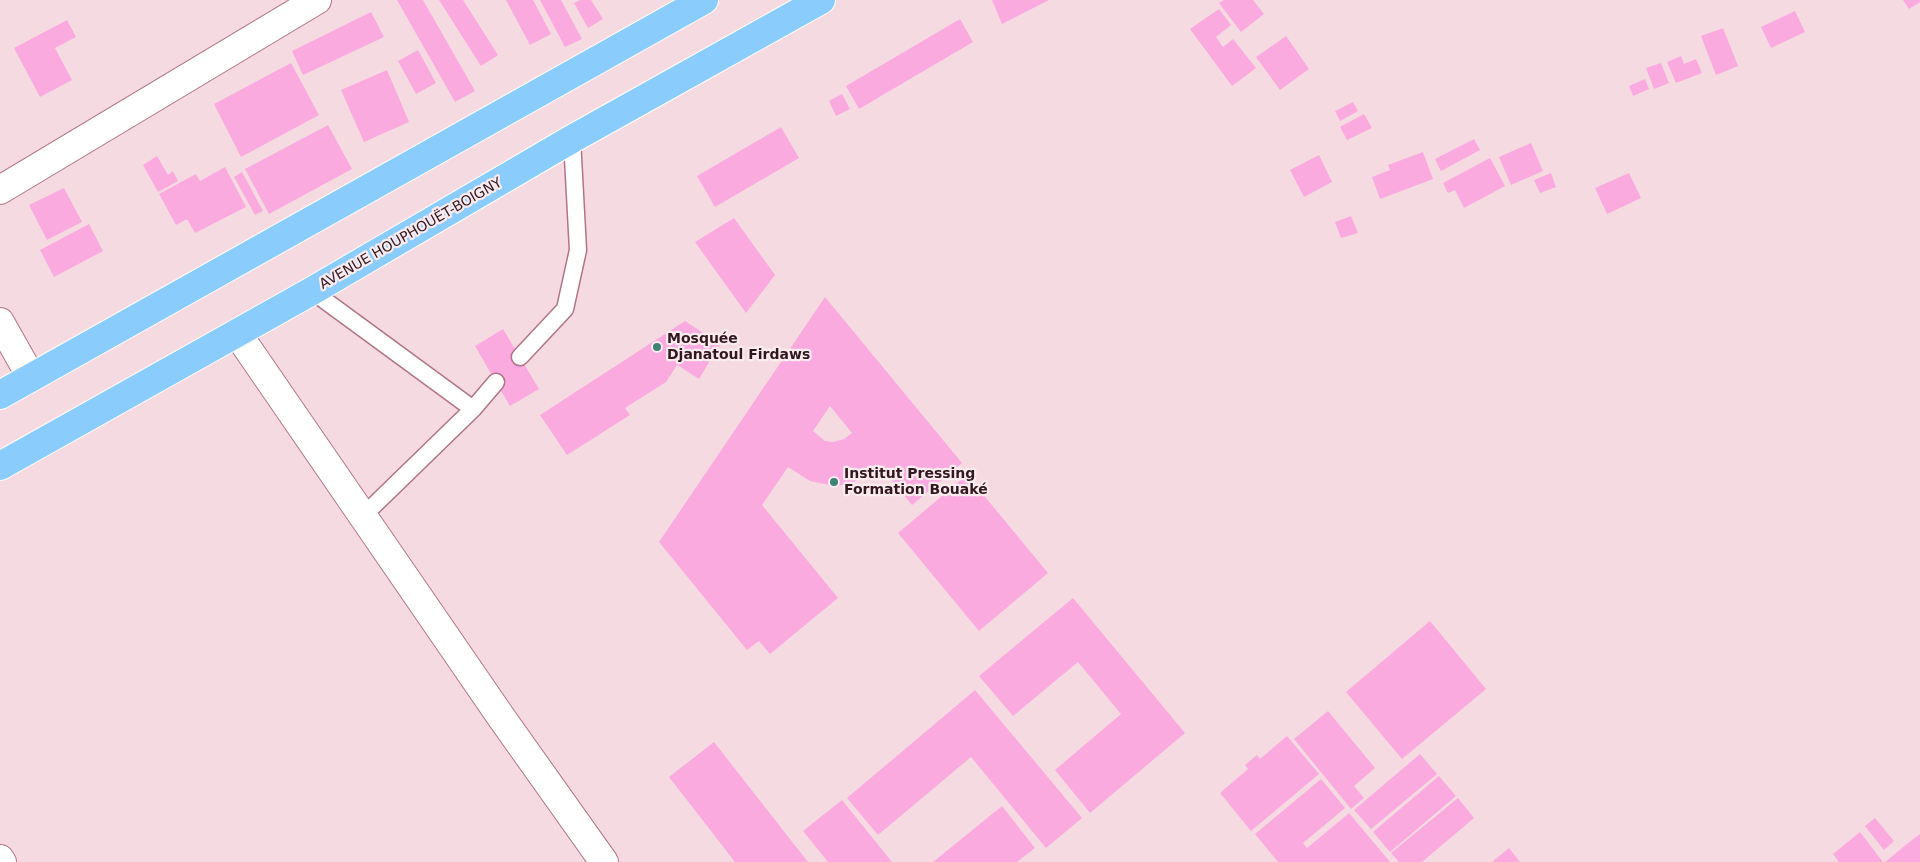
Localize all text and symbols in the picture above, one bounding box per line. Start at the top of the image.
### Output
street label: AVENUE HOUPHOUËT-BOIGNY [317,175,505,293]
place label: Mosquée Djanatoul Firdaws [667,331,810,364]
marker: Mosquée Djanatoul Firdaws [651,341,663,353]
place label: Institut Pressing Formation Bouaké [844,466,988,498]
marker: Institut Pressing Formation Bouaké [828,476,840,488]

